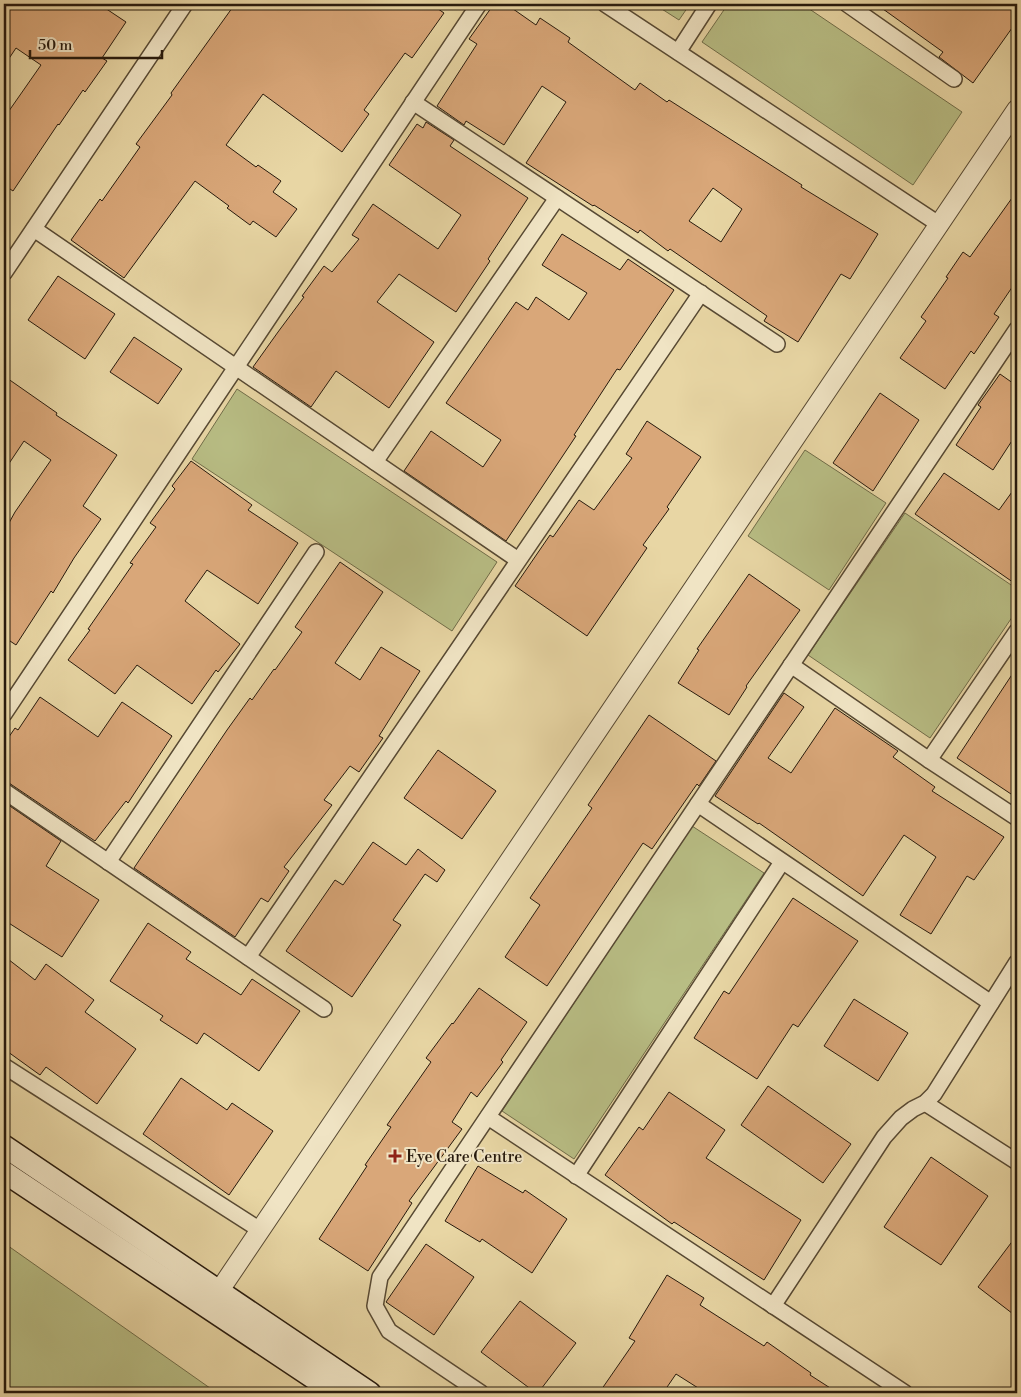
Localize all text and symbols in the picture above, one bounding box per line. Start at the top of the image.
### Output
scale bar [30,28,162,60]
text: 50 m [38,36,72,55]
place label: Eye Care Centre [406,1147,522,1167]
marker: Eye Care Centre [388,1149,402,1163]

